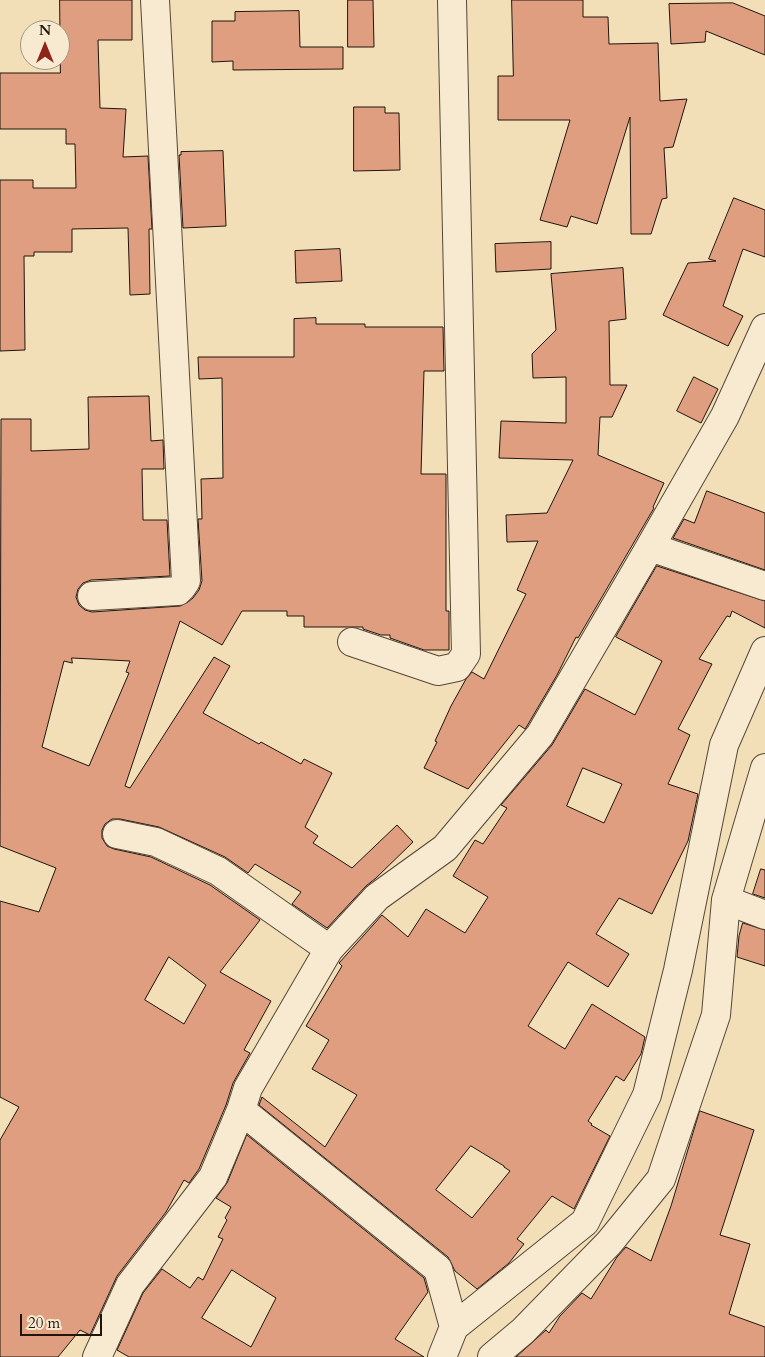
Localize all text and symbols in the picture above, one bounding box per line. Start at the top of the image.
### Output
north arrow [20,20,70,70]
text: N [39,21,51,40]
scale bar [22,1304,105,1336]
text: 20 m [28,1313,60,1333]

